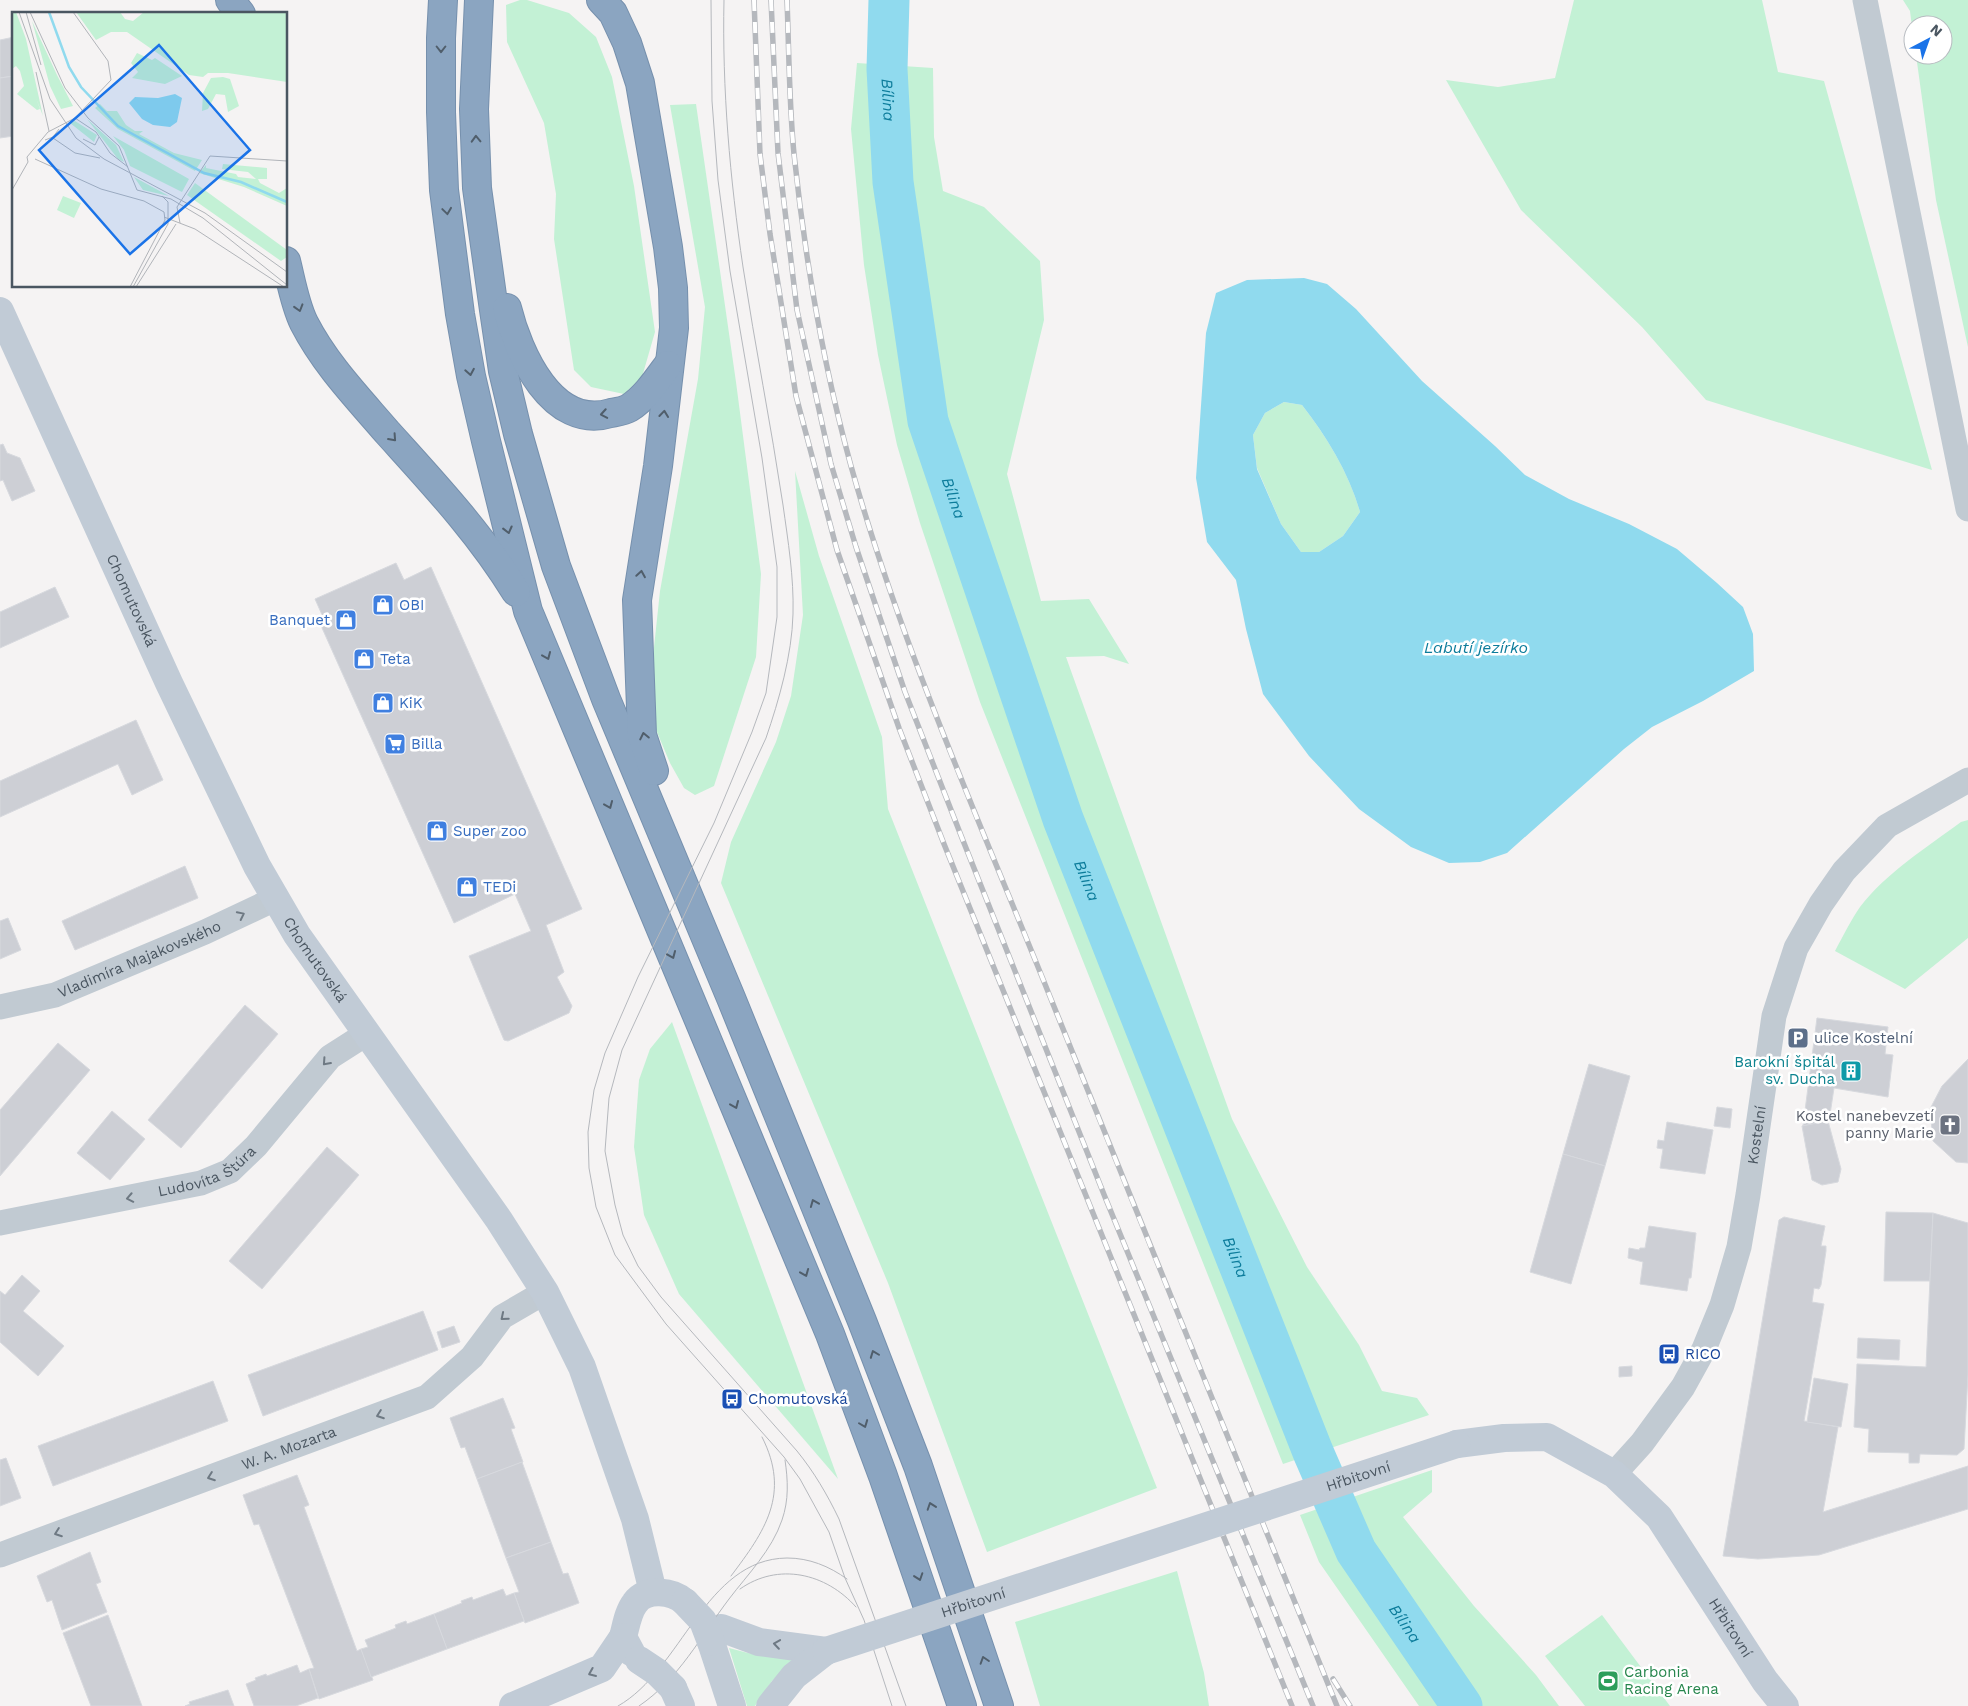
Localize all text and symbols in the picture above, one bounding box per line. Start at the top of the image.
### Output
inset map [12,12,288,288]
north arrow [1903,15,1953,65]
text: N [1927,21,1946,40]
one-way arrow [436,45,446,53]
water label: Bílina [878,78,899,122]
one-way arrow [470,135,481,143]
one-way arrow [441,207,452,215]
one-way arrow [293,303,303,312]
one-way arrow [465,367,475,376]
one-way arrow [600,409,609,419]
one-way arrow [658,409,669,417]
one-way arrow [388,433,397,442]
water label: Bílina [938,475,970,521]
one-way arrow [502,525,513,534]
street label: Chomutovská [103,551,161,650]
one-way arrow [635,570,645,579]
shop icon: OBI [371,593,395,617]
place label: OBI [399,596,424,614]
shop icon: Banquet [334,608,358,632]
place label: Banquet [269,611,331,629]
water label: Labutí jezírko [1424,638,1528,657]
shop icon: Teta [352,647,376,671]
place label: Teta [380,650,411,668]
one-way arrow [540,651,551,660]
shop icon: KiK [371,691,395,715]
place label: KiK [399,694,423,712]
supermarket icon: Billa [383,732,407,756]
one-way arrow [639,732,649,741]
place label: Billa [411,735,443,753]
one-way arrow [603,800,614,809]
shop icon: Super zoo [425,819,449,843]
place label: Super zoo [453,822,527,840]
water label: Bílina [1071,857,1104,904]
shop icon: TEDi [455,875,479,899]
place label: TEDi [483,878,516,896]
one-way arrow [236,910,245,921]
street label: Chomutovská [280,914,351,1006]
street label: Vladimíra Majakovského [55,917,224,1002]
one-way arrow [666,950,677,959]
parking icon: ulice Kostelní [1786,1026,1810,1050]
place label: ulice Kostelní [1814,1029,1913,1047]
place label: Barokní špitál sv. Ducha [1734,1053,1835,1088]
one-way arrow [323,1056,332,1065]
building icon: Barokní špitál sv. Ducha [1839,1059,1863,1083]
one-way arrow [729,1100,740,1109]
street label: Kostelní [1744,1104,1770,1165]
place label: Kostel nanebevzetí panny Marie [1796,1107,1934,1142]
church icon: Kostel nanebevzetí panny Marie [1938,1113,1962,1137]
street label: Ludovíta Štúra [156,1142,260,1200]
one-way arrow [125,1192,134,1202]
one-way arrow [810,1199,820,1208]
water label: Bílina [1219,1234,1253,1281]
one-way arrow [798,1268,809,1277]
one-way arrow [501,1312,510,1321]
bus stop icon: RICO [1657,1342,1681,1366]
place label: RICO [1685,1345,1721,1363]
one-way arrow [870,1350,880,1358]
bus stop icon: Chomutovská [720,1387,744,1411]
place label: Chomutovská [748,1390,848,1408]
one-way arrow [376,1409,384,1419]
one-way arrow [858,1420,868,1428]
street label: W. A. Mozarta [239,1422,339,1474]
street label: Hřbitovní [1324,1457,1393,1495]
one-way arrow [207,1471,216,1481]
one-way arrow [927,1502,937,1510]
one-way arrow [55,1527,63,1537]
one-way arrow [913,1573,923,1581]
street label: Hřbitovní [939,1584,1008,1622]
street label: Hřbitovní [1705,1595,1756,1661]
water label: Bílina [1385,1600,1425,1646]
one-way arrow [773,1639,781,1650]
one-way arrow [979,1656,989,1664]
place label: Carbonia Racing Arena [1624,1663,1719,1698]
one-way arrow [588,1666,597,1677]
sports icon: Carbonia Racing Arena [1596,1669,1620,1693]

